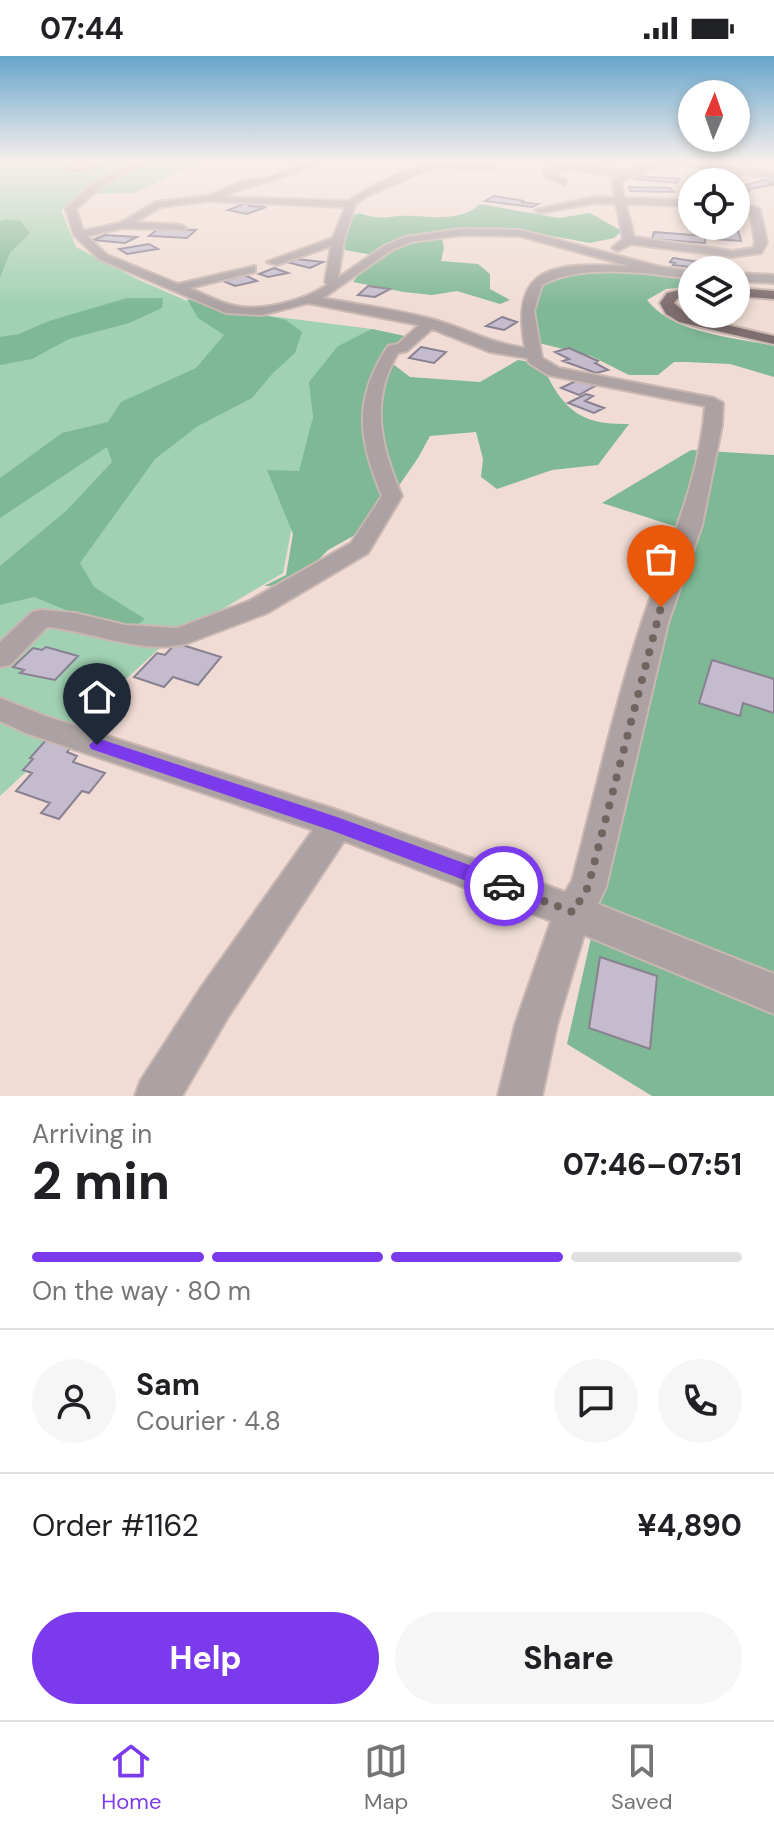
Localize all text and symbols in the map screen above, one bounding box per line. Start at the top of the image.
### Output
text: 07:44 [40,9,124,48]
north arrow [678,80,750,152]
map controls [678,80,750,328]
button: locate [678,168,750,240]
button: layers [678,256,750,328]
pin [627,525,695,607]
icon: bag [639,537,683,581]
pin [63,663,131,745]
icon: home [75,675,119,719]
courier [464,846,544,926]
icon: car [482,864,526,908]
text: Arriving in [32,1117,152,1151]
text: 07:46–07:51 [563,1145,742,1184]
text: 2 min [32,1147,170,1215]
text: On the way · 80 m [32,1274,251,1308]
button: person [32,1359,116,1443]
button: chat [554,1359,638,1443]
button: phone [658,1359,742,1443]
text: Sam [136,1365,200,1404]
text: Courier · 4.8 [136,1404,281,1438]
text: Order #1162 [32,1506,199,1545]
text: ¥4,890 [637,1506,742,1545]
button: Help [32,1612,379,1704]
button: Share [395,1612,742,1704]
tab: Home [101,1739,161,1816]
tab: Map [364,1739,408,1816]
tab: Saved [611,1739,673,1816]

